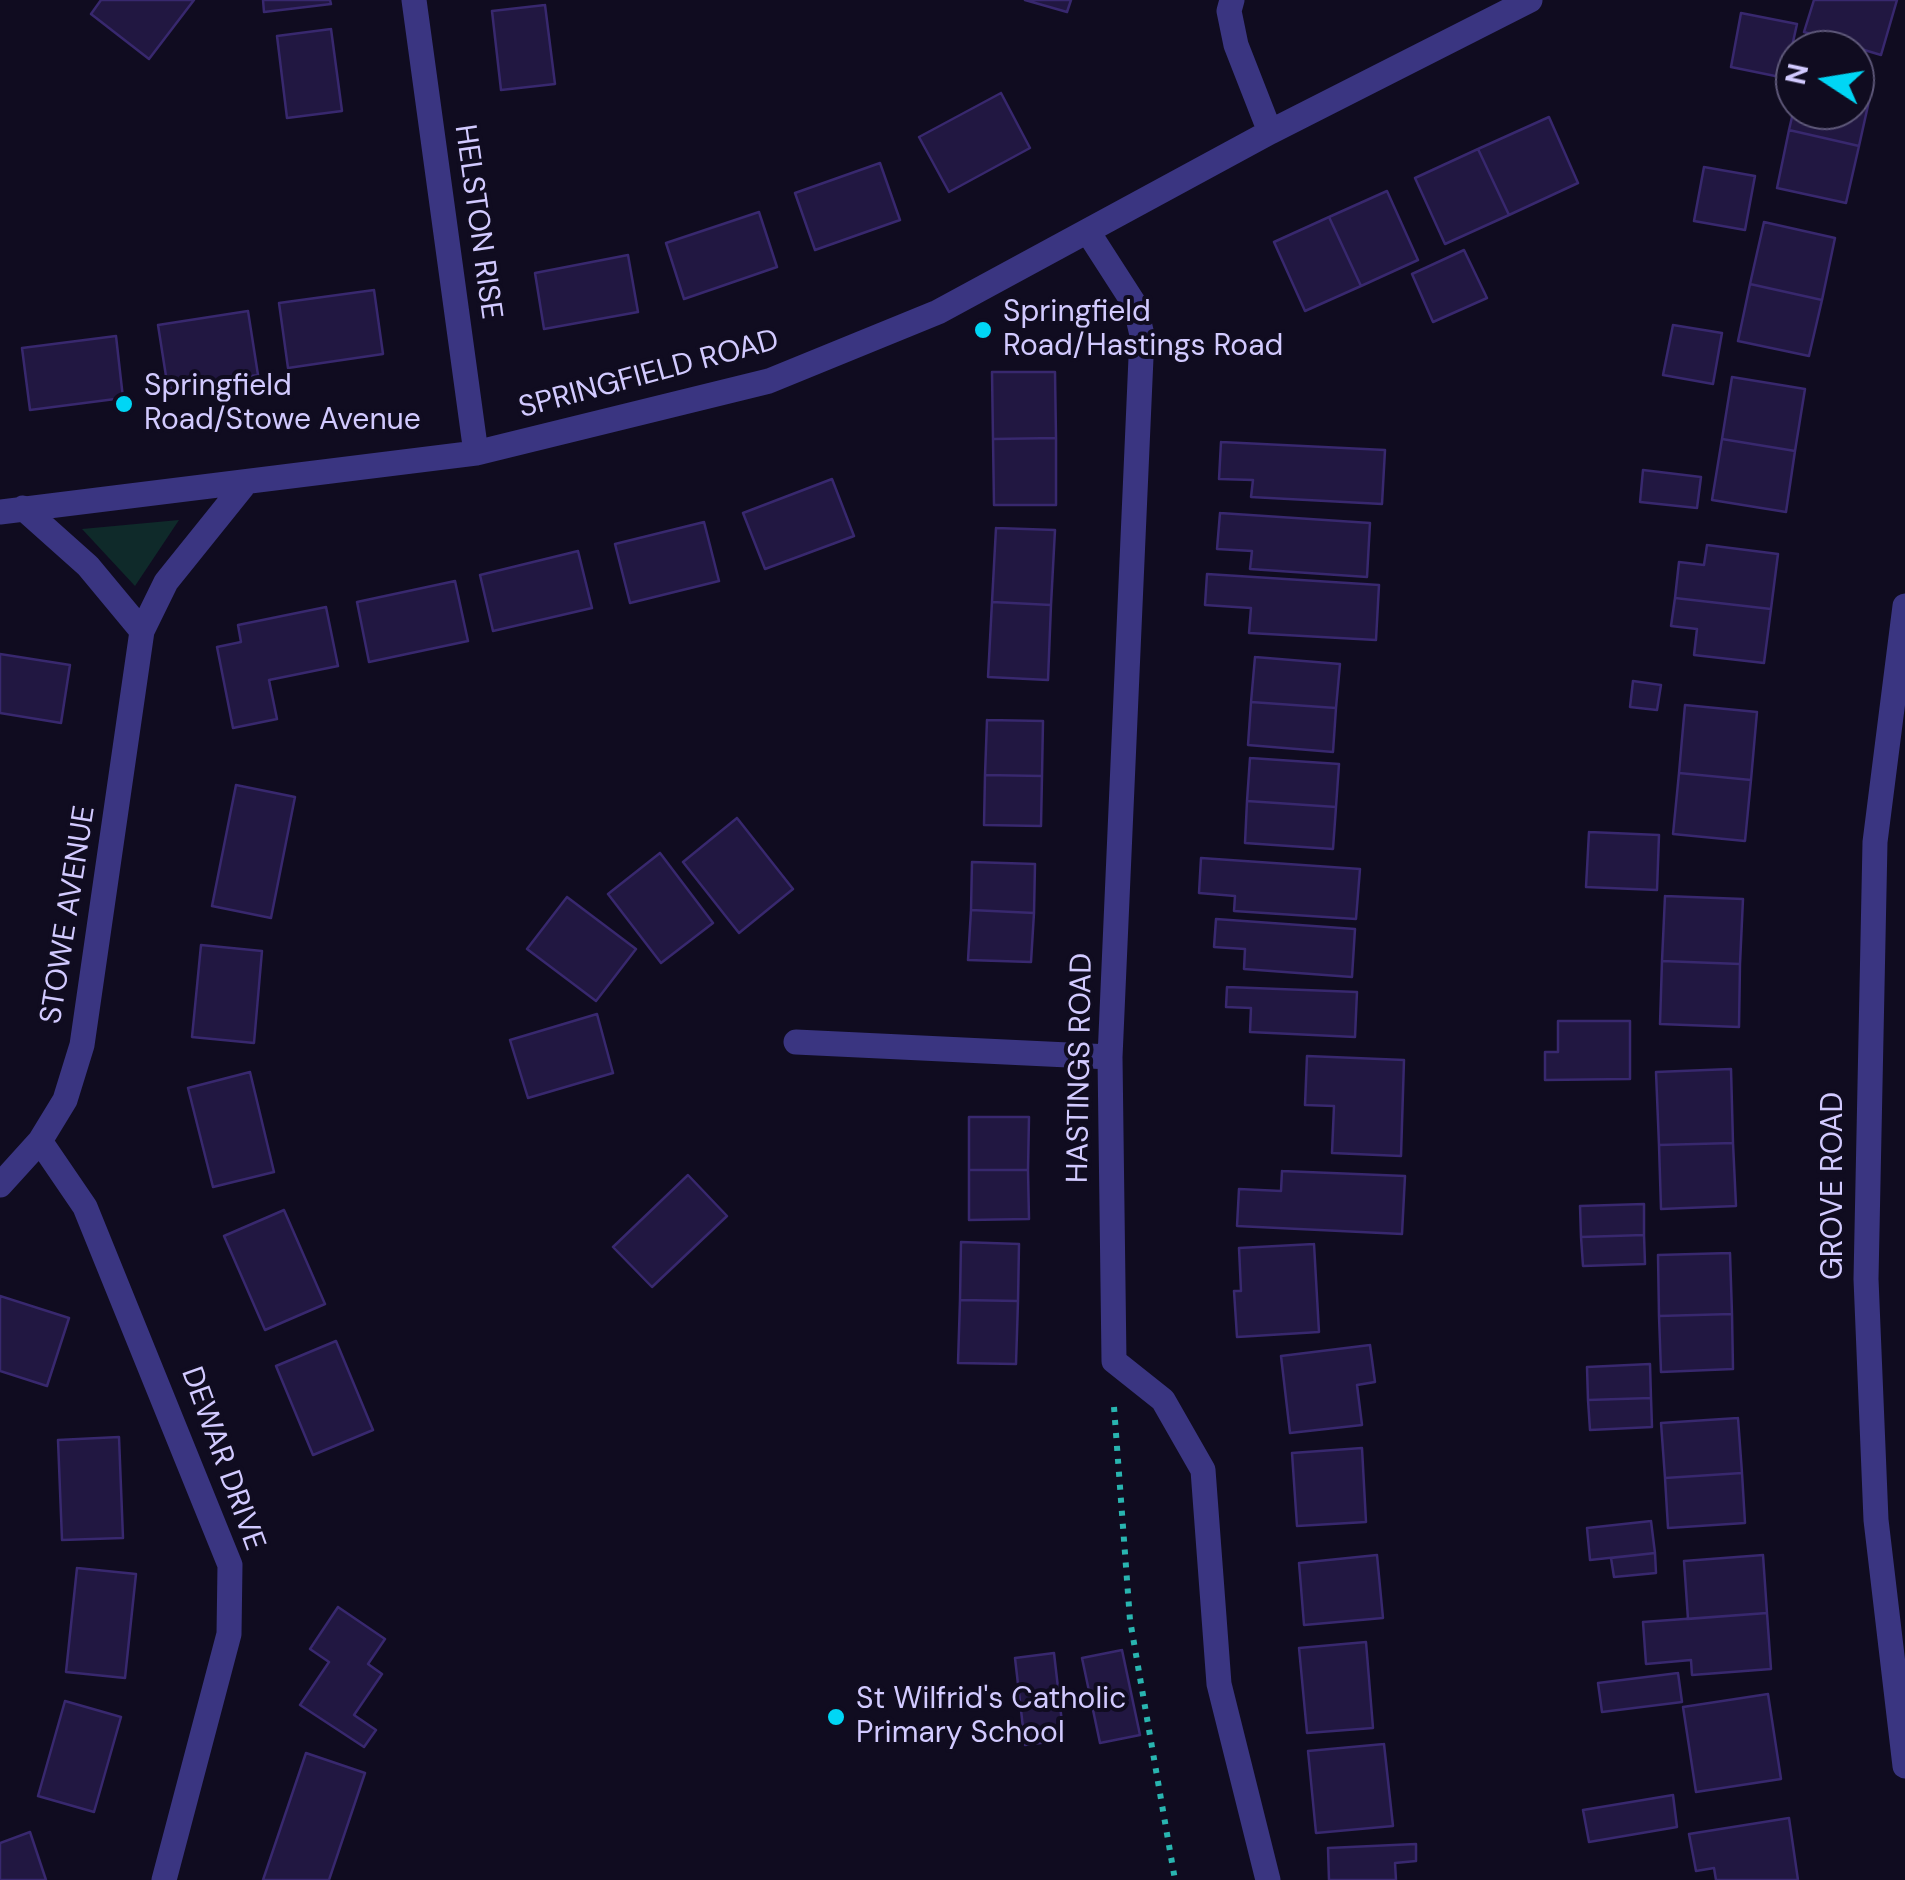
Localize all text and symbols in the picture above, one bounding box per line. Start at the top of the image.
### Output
north arrow [1775,30,1875,130]
text: N [1777,60,1817,88]
street label: HELSTON RISE [446,122,508,322]
place label: Springfield Road/Hastings Road [1003,295,1283,366]
marker: Springfield Road/Hastings Road [972,319,994,341]
street label: SPRINGFIELD ROAD [515,323,783,427]
place label: Springfield Road/Stowe Avenue [144,369,421,440]
marker: Springfield Road/Stowe Avenue [113,393,135,415]
street label: STOWE AVENUE [34,803,104,1027]
street label: HASTINGS ROAD [1061,953,1101,1183]
street label: GROVE ROAD [1816,1092,1852,1280]
street label: DEWAR DRIVE [172,1362,272,1556]
place label: St Wilfrid's Catholic Primary School [856,1682,1126,1752]
marker: St Wilfrid's Catholic Primary School [825,1706,847,1728]

